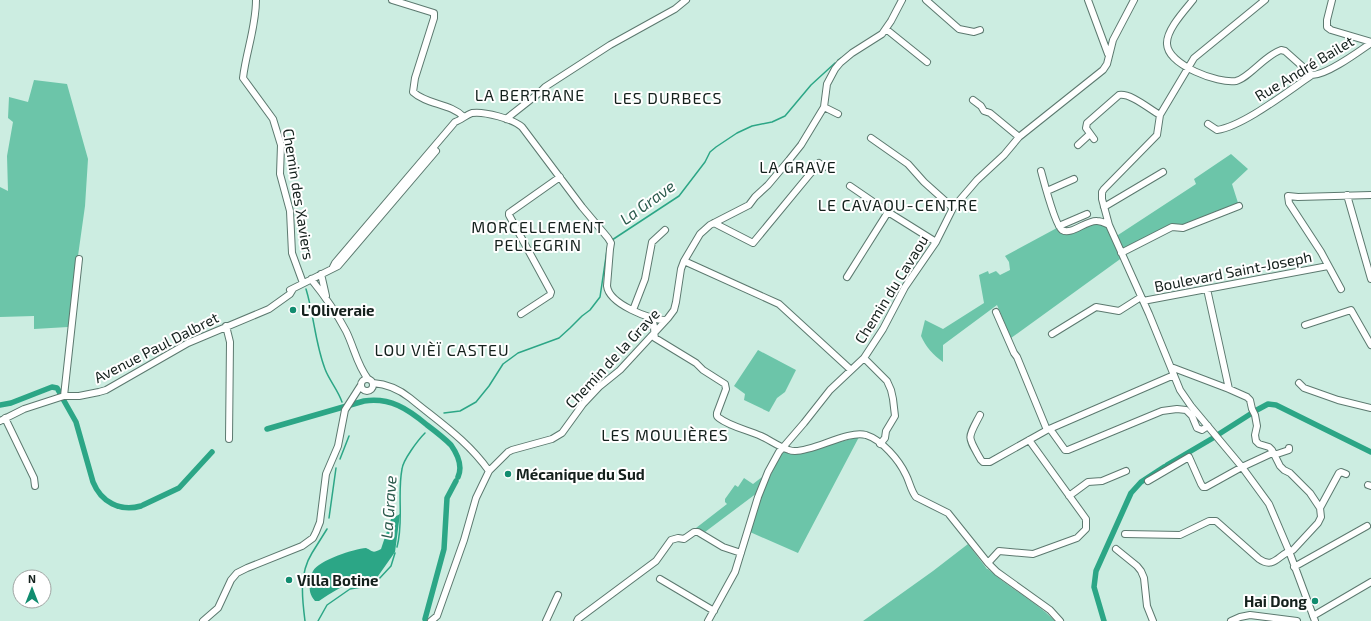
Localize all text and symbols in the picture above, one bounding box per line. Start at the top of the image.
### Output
street label: Rue André Bailet [1251,31,1357,105]
district label: LA BERTRANE [475,85,585,104]
district label: LES DURBECS [614,88,722,107]
street label: Chemin des Xaviers [280,127,318,261]
district label: LA GRAVE [759,157,837,176]
water label: La Grave [616,175,679,228]
district label: LE CAVAOU-CENTRE [818,195,978,214]
district label: MORCELLEMENT PELLEGRIN [471,217,605,254]
street label: Chemin du Cavaou [850,231,932,347]
street label: Boulevard Saint-Joseph [1153,247,1313,295]
place label: L'Oliveraie [301,301,375,319]
street label: Chemin de la Grave [561,304,663,412]
marker: L'Oliveraie [288,305,298,315]
street label: Avenue Paul Dalbret [91,308,222,386]
district label: LOU VIÈÏ CASTEU [374,340,510,359]
district label: LES MOULIÈRES [601,425,729,444]
place label: Mécanique du Sud [516,465,645,483]
marker: Mécanique du Sud [503,469,513,479]
water label: La Grave [376,474,400,539]
north arrow [12,569,52,609]
place label: Villa Botine [297,571,379,589]
text: N [28,572,36,585]
marker: Villa Botine [284,575,294,585]
place label: Hai Dong [1244,592,1307,610]
marker: Hai Dong [1310,596,1320,606]

